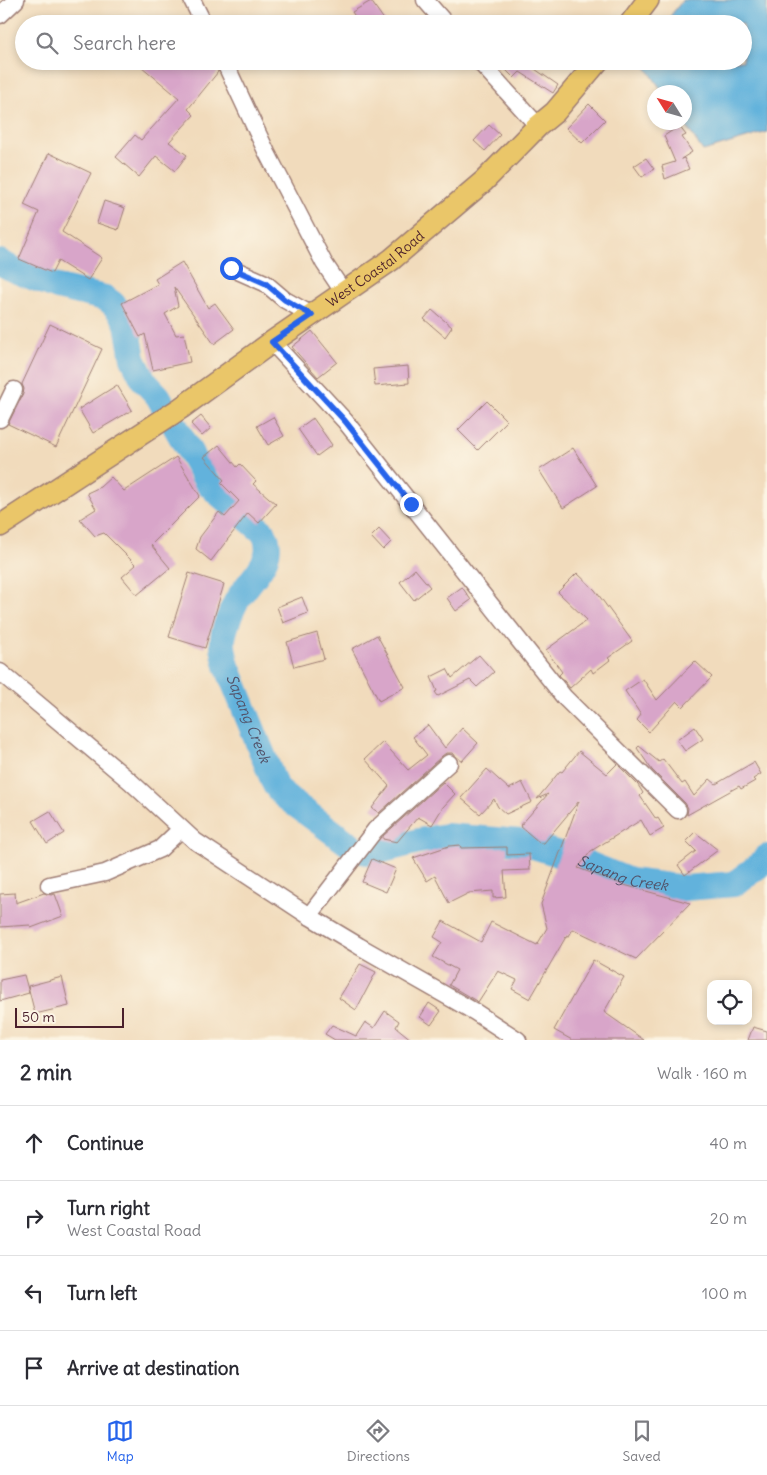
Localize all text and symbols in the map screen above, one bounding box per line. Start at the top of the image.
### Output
search box [15,15,752,70]
icon: search [33,29,61,57]
text: Search here [73,31,176,55]
north arrow [647,85,692,130]
street label: West Coastal Road [323,227,428,311]
route start [220,257,243,280]
route end [400,493,423,516]
water label: Sapang Creek [222,671,276,767]
water label: Sapang Creek [575,851,670,895]
map controls [707,980,752,1025]
button: locate [707,980,752,1025]
scale bar [15,1005,124,1028]
text: 50 m [22,1008,55,1026]
text: 2 min [20,1059,72,1086]
text: Walk · 160 m [657,1063,747,1083]
icon: ahead [20,1129,48,1157]
text: Continue [67,1131,144,1155]
text: 40 m [709,1133,747,1153]
text: Turn right [67,1196,150,1220]
icon: right [20,1204,48,1232]
text: 20 m [710,1208,747,1228]
text: West Coastal Road [67,1220,201,1240]
icon: left [20,1279,48,1307]
text: Turn left [67,1281,137,1305]
text: 100 m [702,1283,747,1303]
icon: arrive [20,1354,48,1382]
text: Arrive at destination [67,1356,240,1380]
tab: Map [106,1417,134,1465]
tab: Directions [347,1417,410,1465]
tab: Saved [622,1417,661,1465]

